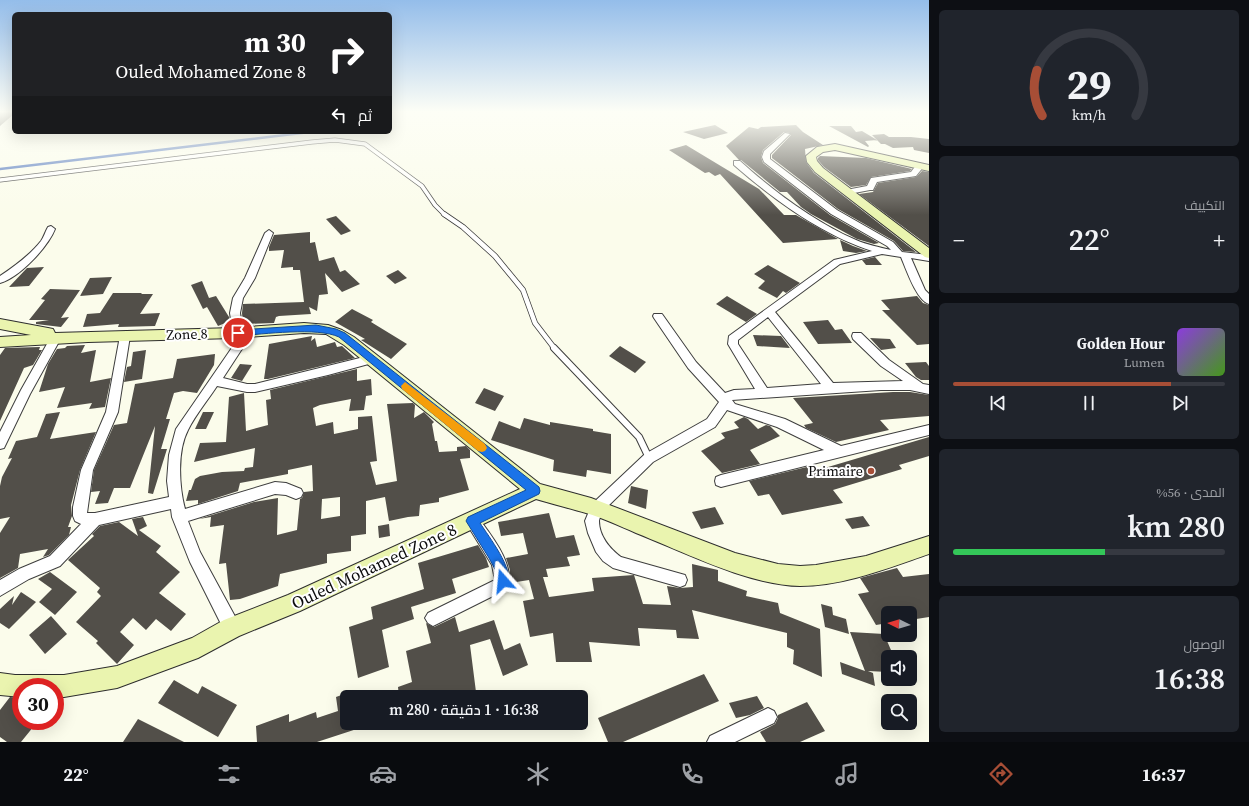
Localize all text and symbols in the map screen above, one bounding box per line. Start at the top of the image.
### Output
text: 30 m [244,23,306,61]
icon: right [320,28,372,80]
text: 29 [1066,56,1112,113]
text: Ouled Mohamed Zone 8 [115,59,306,84]
icon: left [328,104,350,126]
text: ثم [358,105,372,126]
text: km/h [1072,105,1106,125]
text: التكييف [1184,197,1225,214]
text: 22° [1068,219,1110,260]
text: − [953,225,965,255]
text: + [1213,225,1225,255]
pin [221,316,255,350]
icon: arrive [227,322,249,344]
street label: Zone 8 [166,323,208,345]
text: Golden Hour [1077,333,1165,354]
text: Lumen [1124,354,1165,371]
icon: previous [987,392,1009,414]
icon: pause [1078,392,1100,414]
icon: next [1169,392,1191,414]
place label: Primaire [808,461,863,481]
marker: Primaire [866,466,876,476]
text: المدى · 56% [1156,484,1225,501]
text: 280 km [1127,506,1225,547]
street label: Ouled Mohamed Zone 8 [287,517,461,615]
position arrow [482,560,524,602]
north arrow [881,606,917,642]
map controls [881,606,917,730]
text: الوصول [1184,636,1225,653]
button: sound [881,650,917,686]
text: 16:38 [1154,658,1225,699]
speed limit sign: 30 [12,678,64,730]
button: search [881,694,917,730]
text: 16:38 · 1 دقيقة · 280 m [389,699,539,720]
icon: filters [215,760,243,788]
icon: car [369,760,397,788]
icon: climate [524,760,552,788]
icon: phone [678,760,706,788]
icon: music [833,760,861,788]
icon: directions [987,760,1015,788]
text: 22° [63,762,89,787]
text: 16:37 [1141,762,1186,787]

